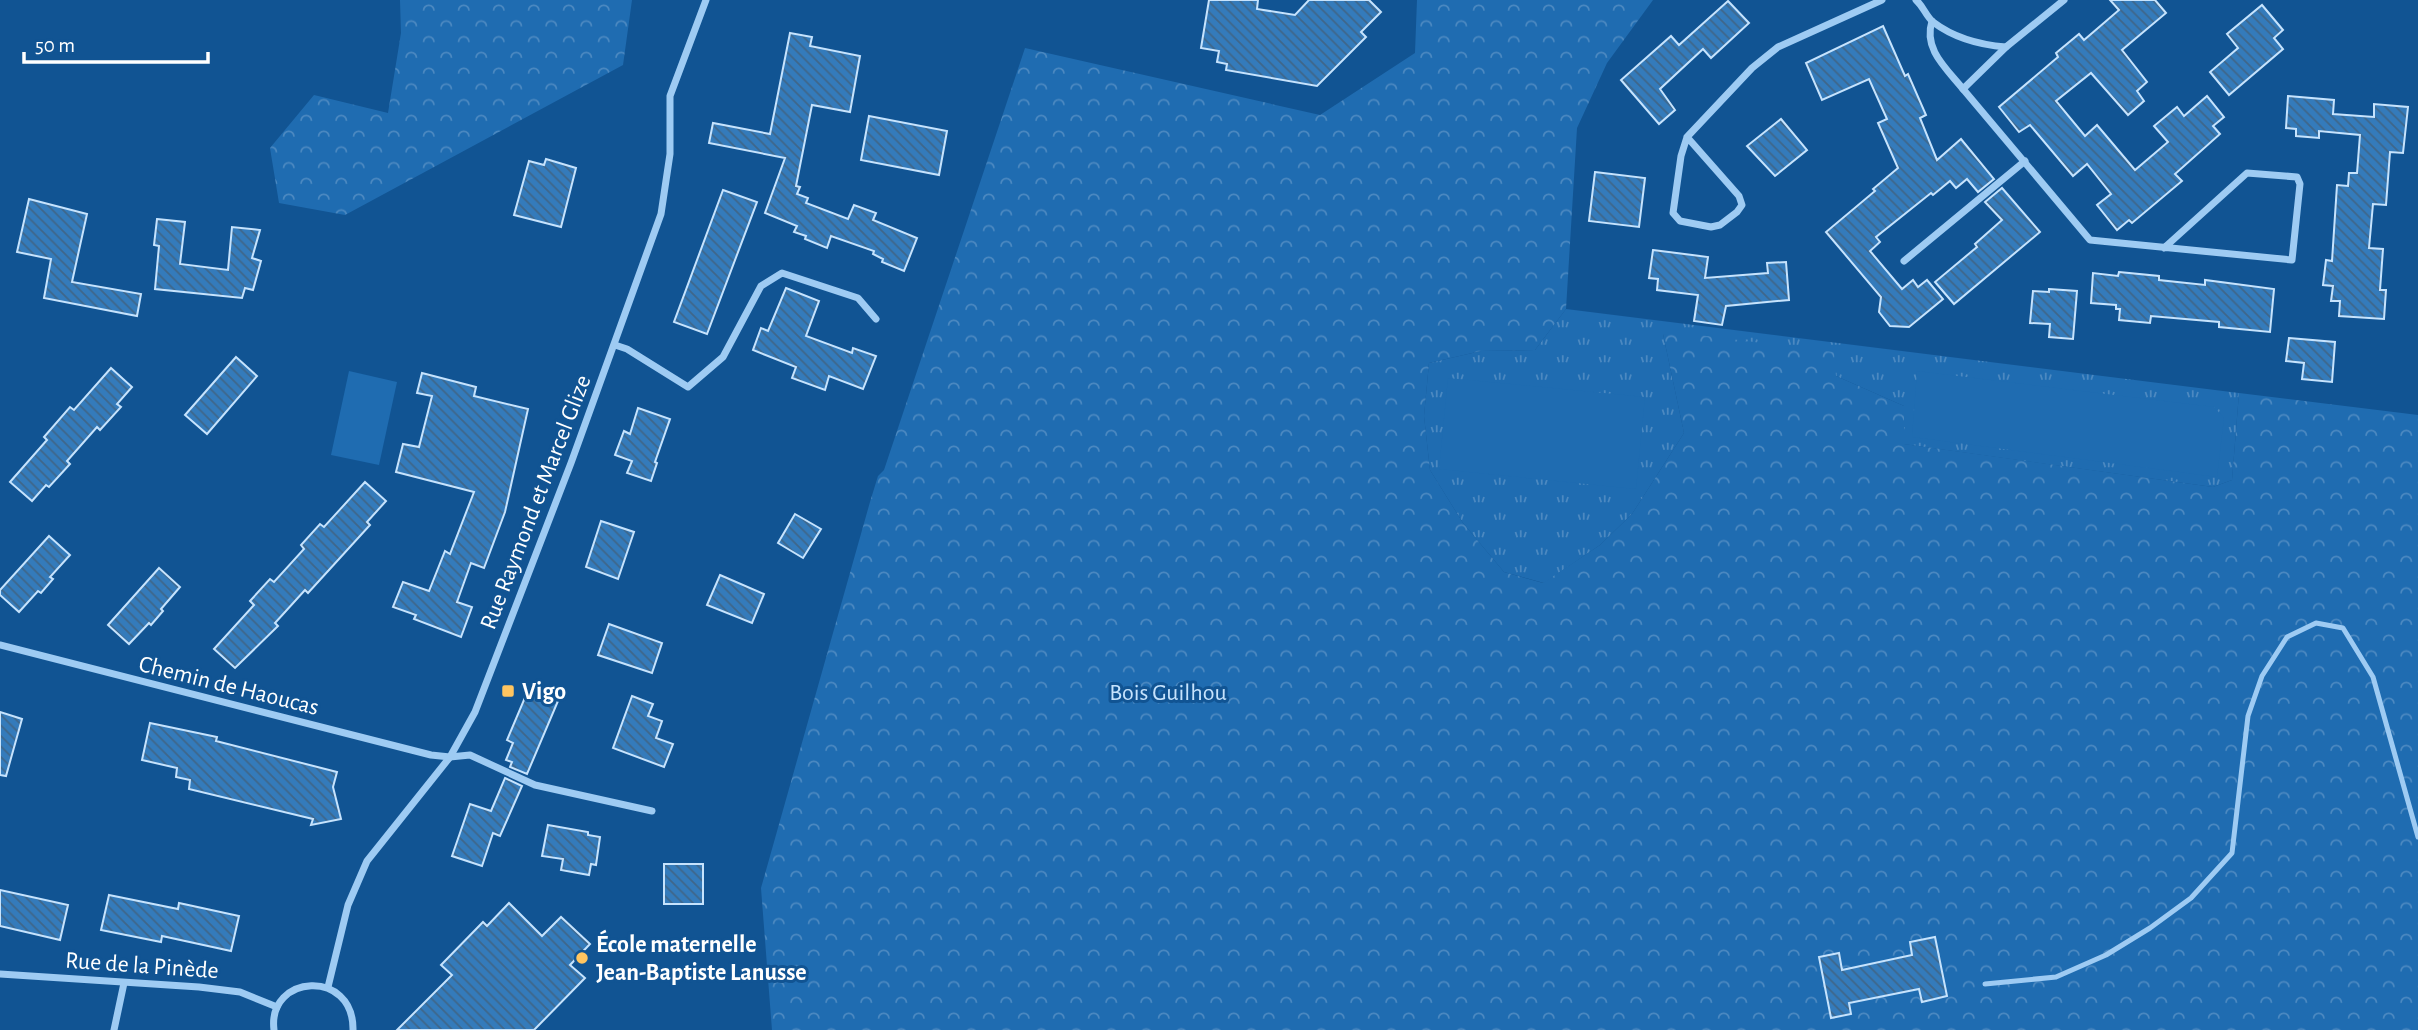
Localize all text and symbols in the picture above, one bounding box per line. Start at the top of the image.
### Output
scale bar [24,21,208,65]
text: 50 m [35,35,75,56]
street label: Rue Raymond et Marcel Glize [476,372,596,633]
street label: Chemin de Haoucas [136,652,321,720]
place label: Vigo [522,680,566,704]
park label: Bois Guilhou [1109,681,1227,705]
marker: Vigo [500,683,516,699]
place label: École maternelle Jean-Baptiste Lanusse [596,929,807,985]
street label: Rue de la Pinède [64,949,219,983]
marker: École maternelle Jean-Baptiste Lanusse [574,950,590,966]

